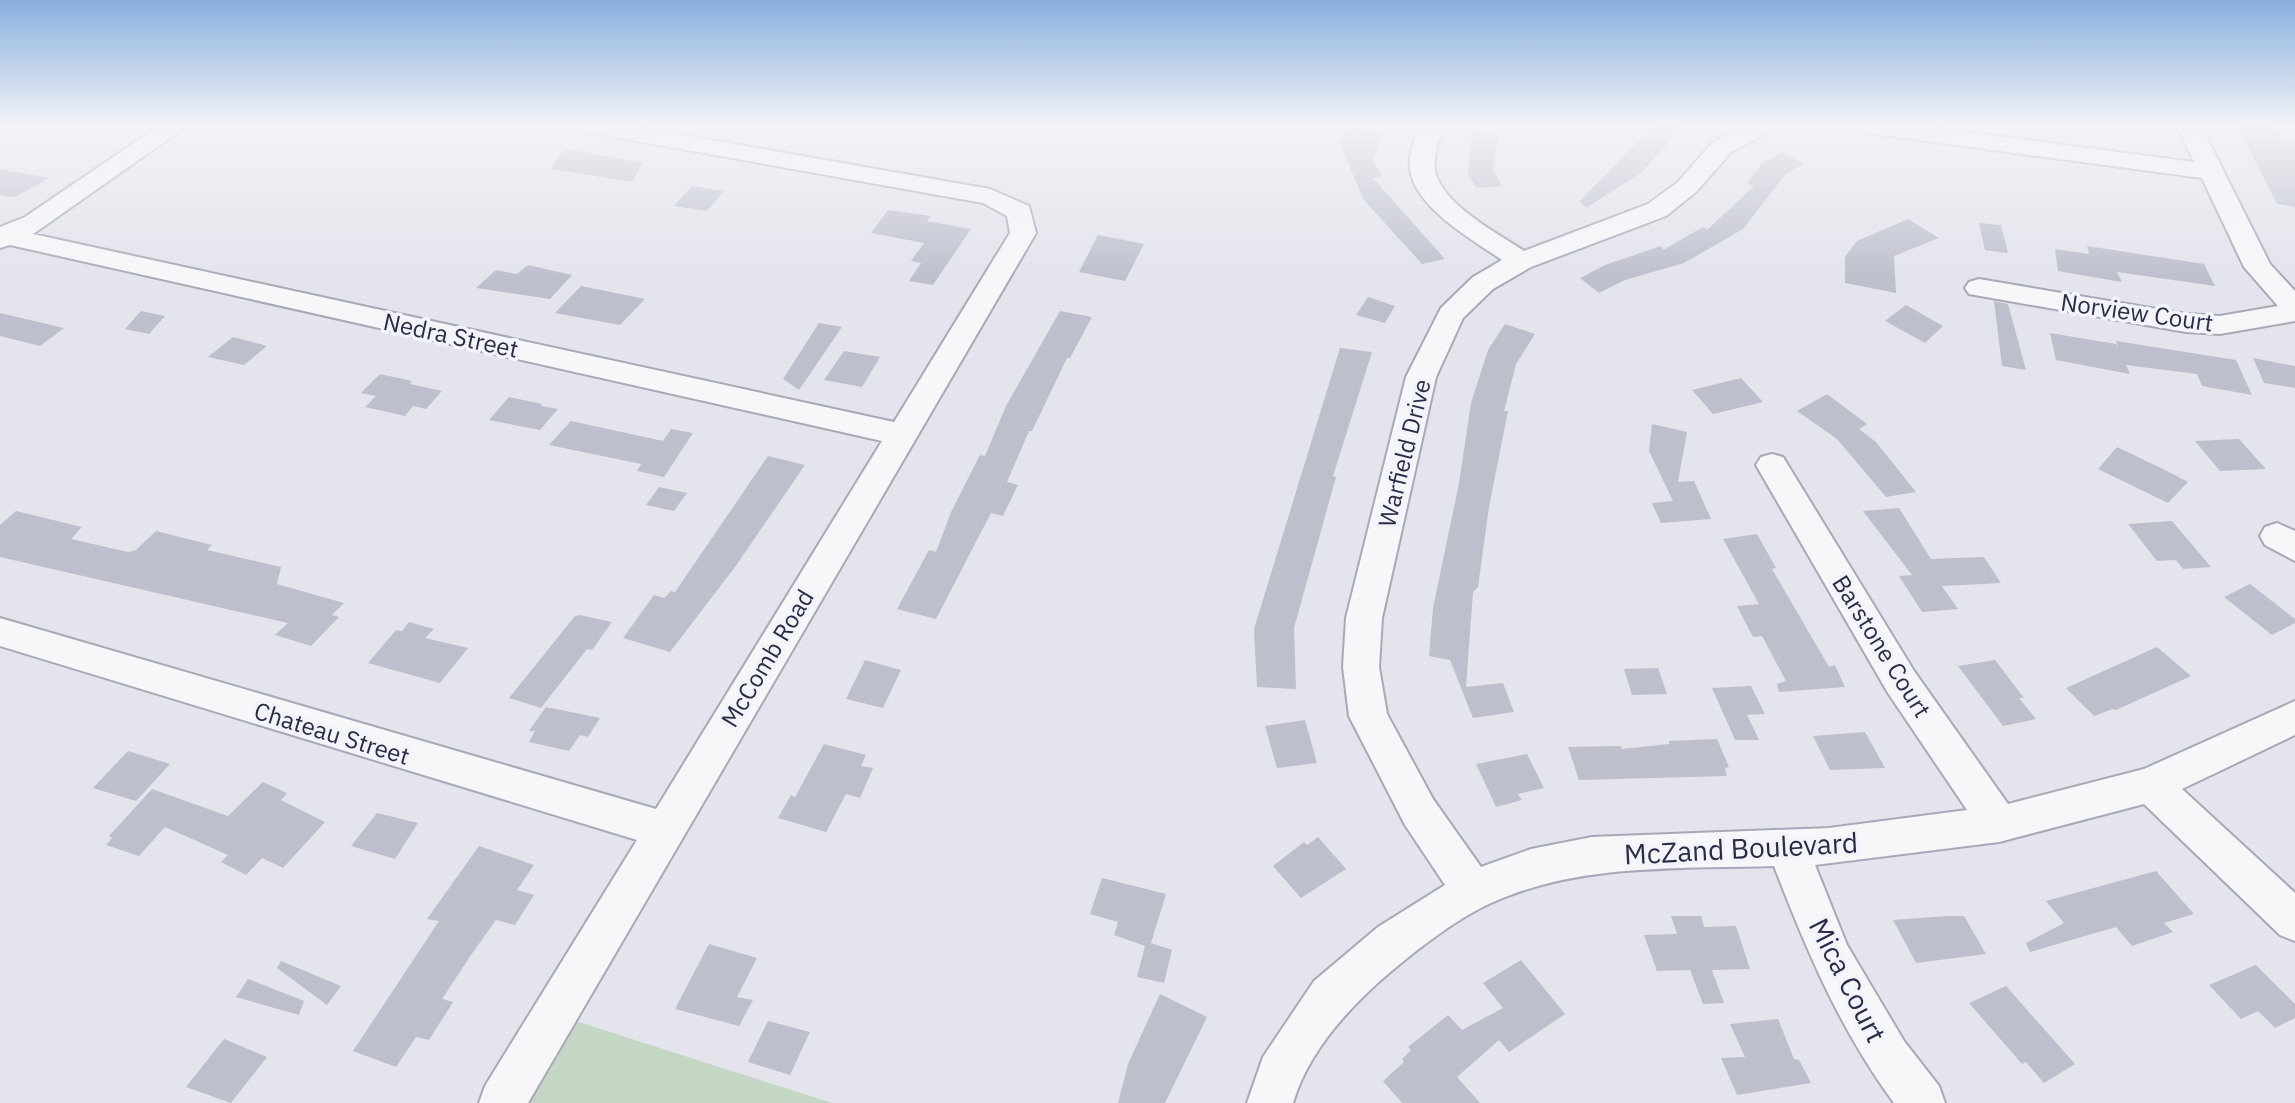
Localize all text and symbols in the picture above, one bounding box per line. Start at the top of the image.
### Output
street label: Norview Court [2059,285,2215,339]
street label: Nedra Street [381,305,521,365]
street label: Warfield Drive [1370,376,1438,530]
street label: Barstone Court [1825,569,1939,723]
street label: McComb Road [713,583,821,733]
street label: Chateau Street [250,694,414,772]
street label: McZand Boulevard [1623,823,1859,873]
street label: Mica Court [1801,912,1895,1048]

